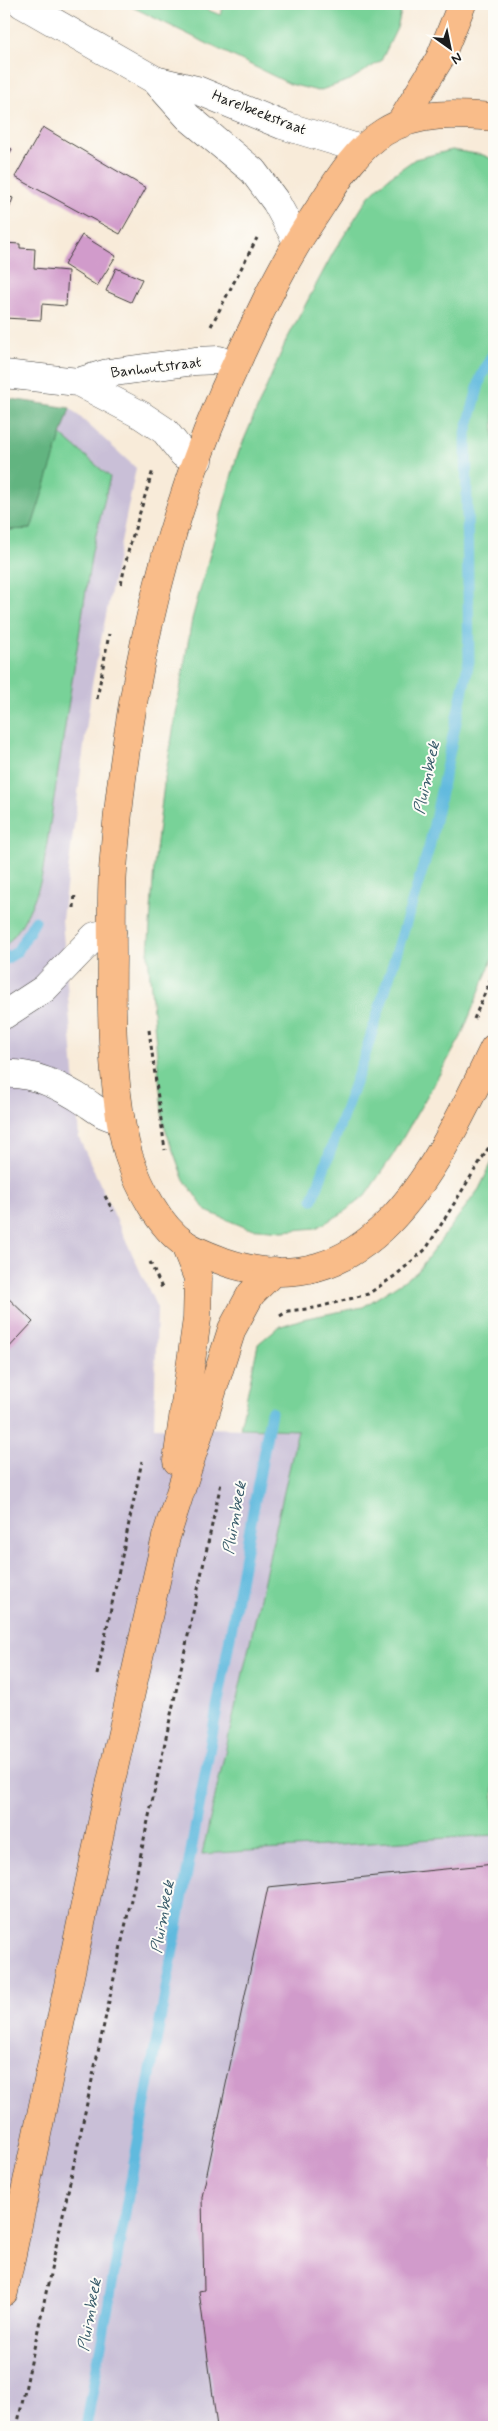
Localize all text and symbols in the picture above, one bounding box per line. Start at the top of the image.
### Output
north arrow [426,22,476,72]
text: N [448,48,465,68]
street label: Harelbeekstraat [209,86,309,140]
street label: Banhoutstraat [110,352,203,383]
water label: Pluimbeek [409,739,445,816]
water label: Pluimbeek [218,1479,252,1556]
water label: Pluimbeek [146,1878,180,1955]
water label: Pluimbeek [73,2276,107,2353]

